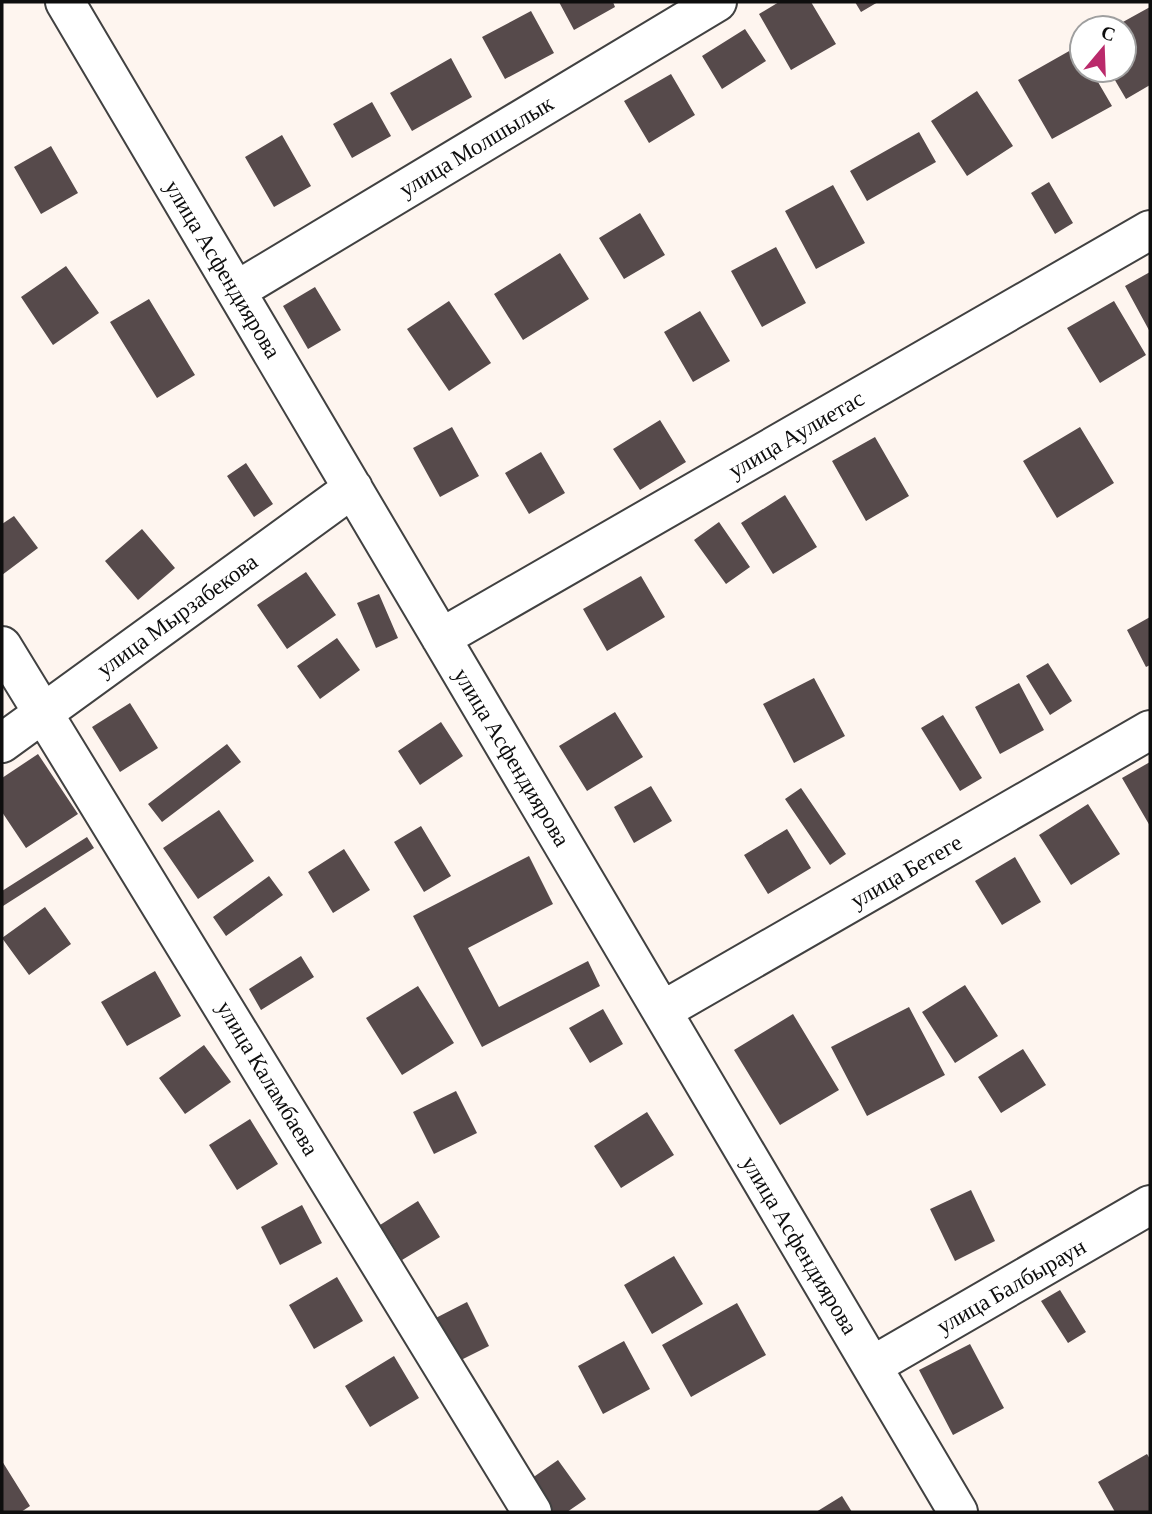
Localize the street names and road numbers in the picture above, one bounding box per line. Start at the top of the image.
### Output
street label: улица Молшылык [394,89,558,202]
street label: улица Асфендиярова [159,175,287,363]
street label: улица Аулиетас [724,385,868,483]
street label: улица Мырзабекова [92,548,262,682]
street label: улица Асфендиярова [448,663,576,851]
street label: улица Бетеге [846,829,966,913]
street label: улица Каламбаева [212,996,324,1160]
street label: улица Асфендиярова [736,1151,864,1339]
street label: улица Балбыраун [932,1233,1090,1339]

